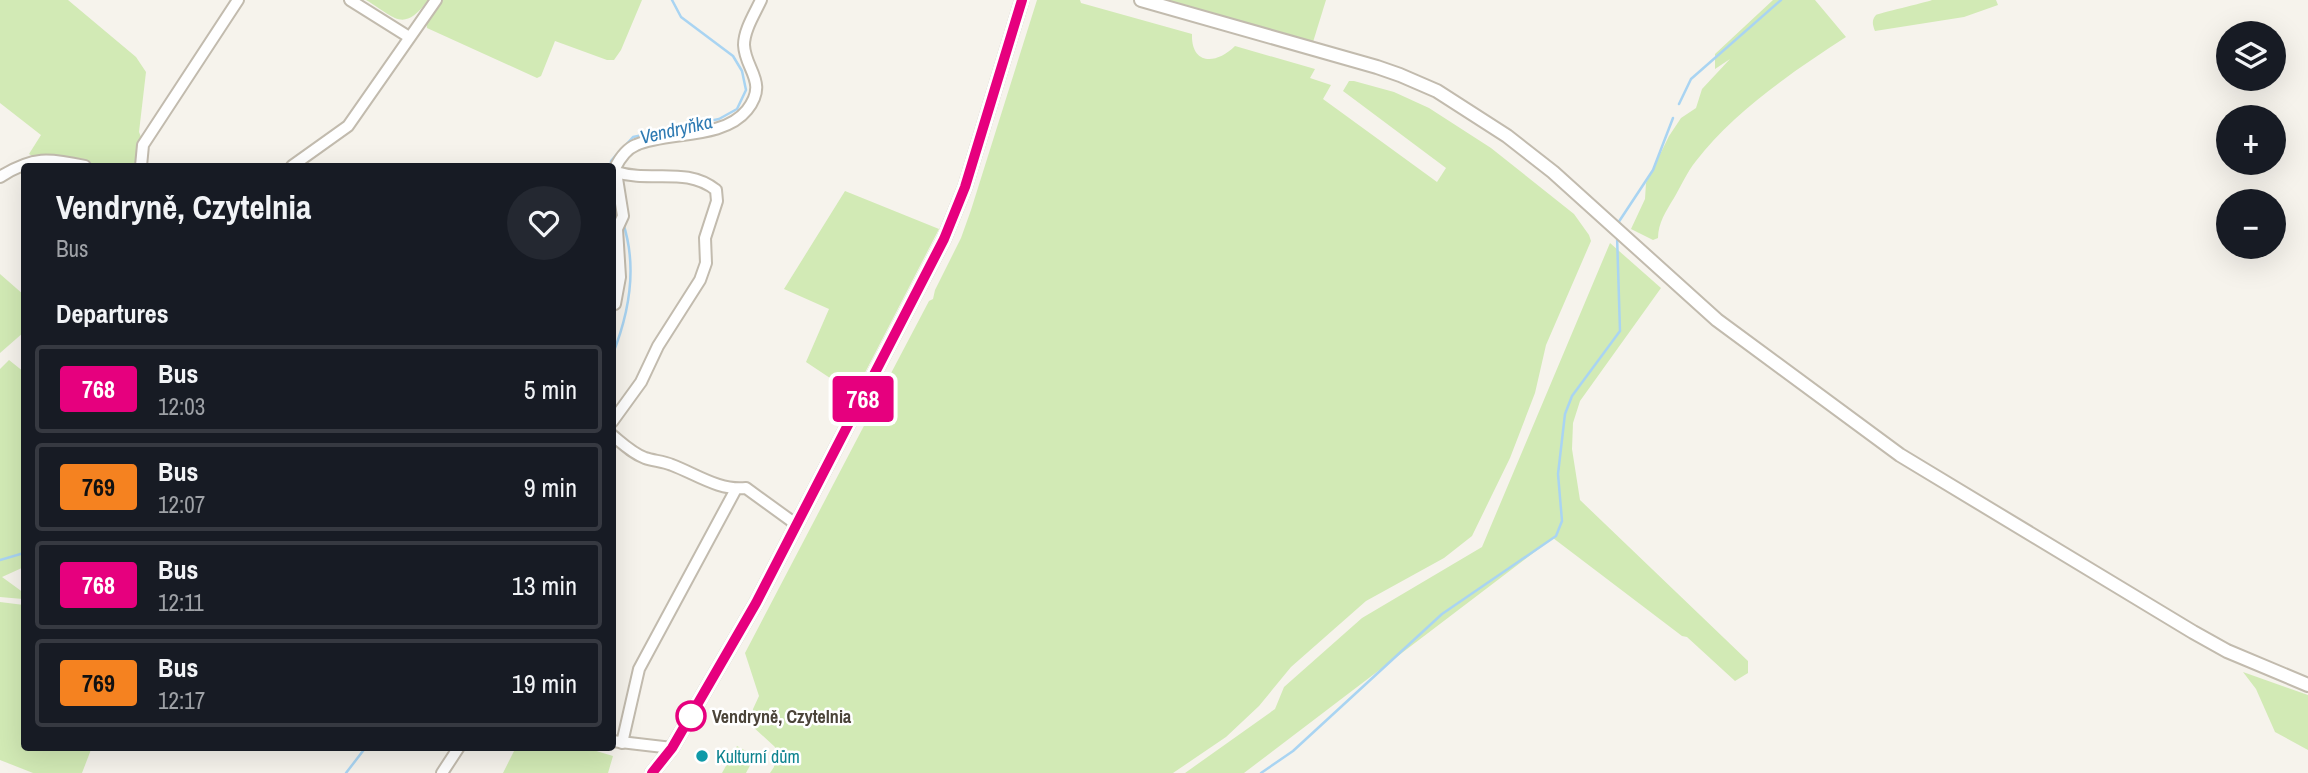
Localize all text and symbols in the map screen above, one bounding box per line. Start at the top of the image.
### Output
map controls [2216,21,2286,259]
button: layers [2216,21,2286,91]
button: + [2216,105,2286,175]
water label: Vendryňka [637,108,715,150]
text: Vendryně, Czytelnia [56,185,311,229]
button: heart [507,186,581,260]
button: − [2216,189,2286,259]
text: Bus [56,233,89,264]
text: Departures [56,296,169,331]
text: Bus [158,356,198,391]
text: 5 min [524,372,577,407]
text: 768 [82,373,115,405]
line badge: 768 [823,376,903,422]
text: 768 [847,383,879,415]
text: 12:03 [158,391,205,422]
text: Bus [158,454,198,489]
text: 9 min [524,470,577,505]
text: 769 [82,471,115,503]
text: 12:07 [158,489,205,520]
text: Bus [158,552,198,587]
text: 13 min [512,568,577,603]
text: 768 [82,569,115,601]
text: 12:11 [158,587,204,618]
text: Bus [158,650,198,685]
text: 19 min [512,666,577,701]
text: 769 [82,667,115,699]
text: 12:17 [158,685,205,716]
marker: Vendryně, Czytelnia [676,701,706,731]
place label: Vendryně, Czytelnia [712,704,852,729]
place label: Kulturní dům [716,744,800,769]
marker: Kulturní dům [694,748,710,764]

